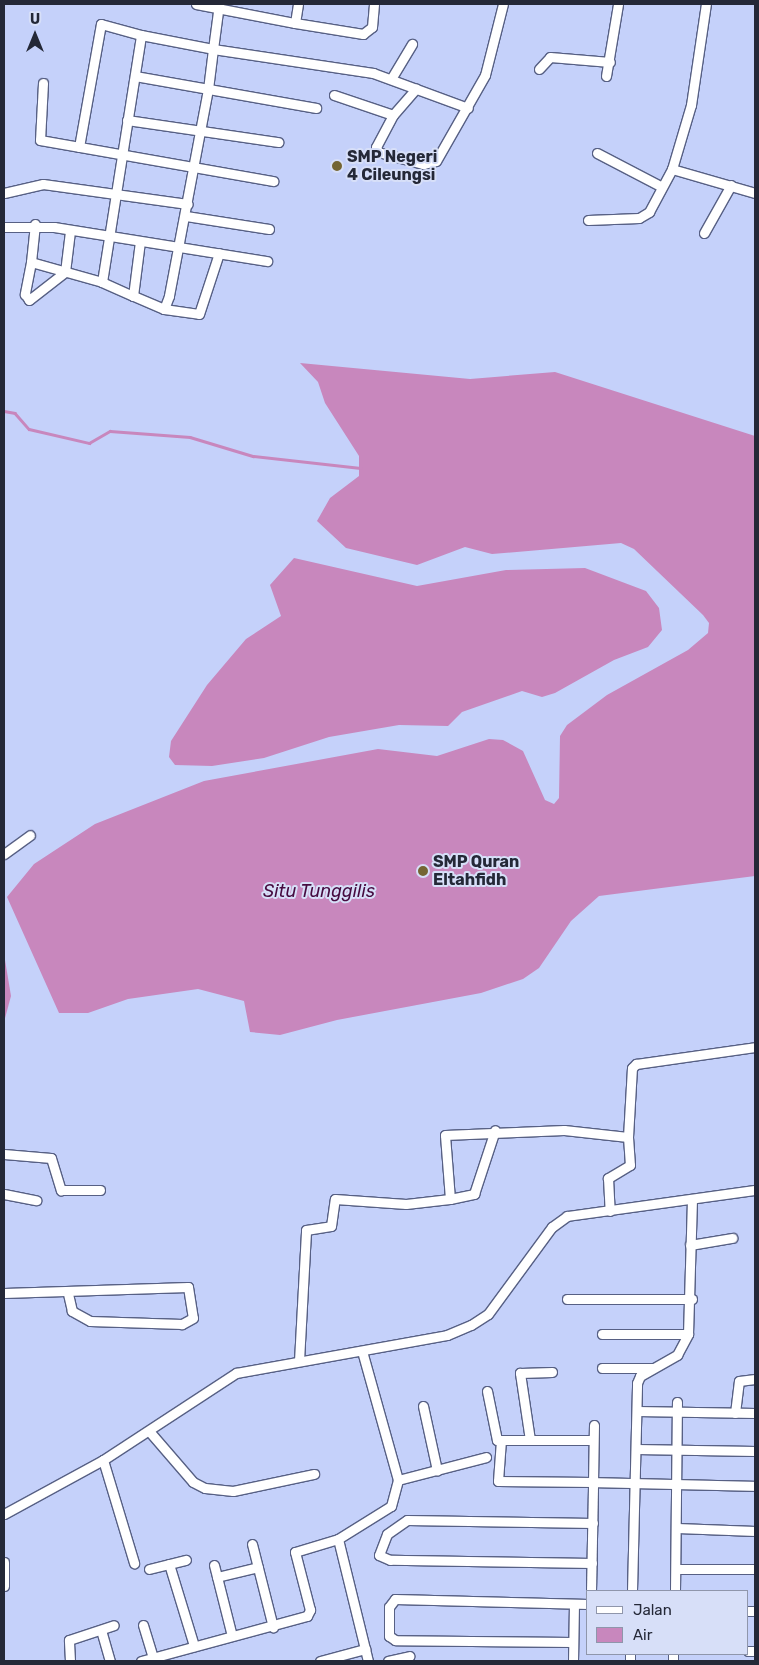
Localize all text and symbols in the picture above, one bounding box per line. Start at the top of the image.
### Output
north arrow [10,10,60,60]
text: U [30,11,40,28]
place label: SMP Negeri 4 Cileungsi [347,147,438,185]
marker: SMP Negeri 4 Cileungsi [331,160,343,172]
place label: SMP Quran Eltahfidh [433,852,520,890]
marker: SMP Quran Eltahfidh [417,865,429,877]
water label: Situ Tunggilis [263,880,375,902]
legend [586,1590,749,1655]
text: Jalan [633,1601,672,1619]
text: Air [633,1626,652,1644]

